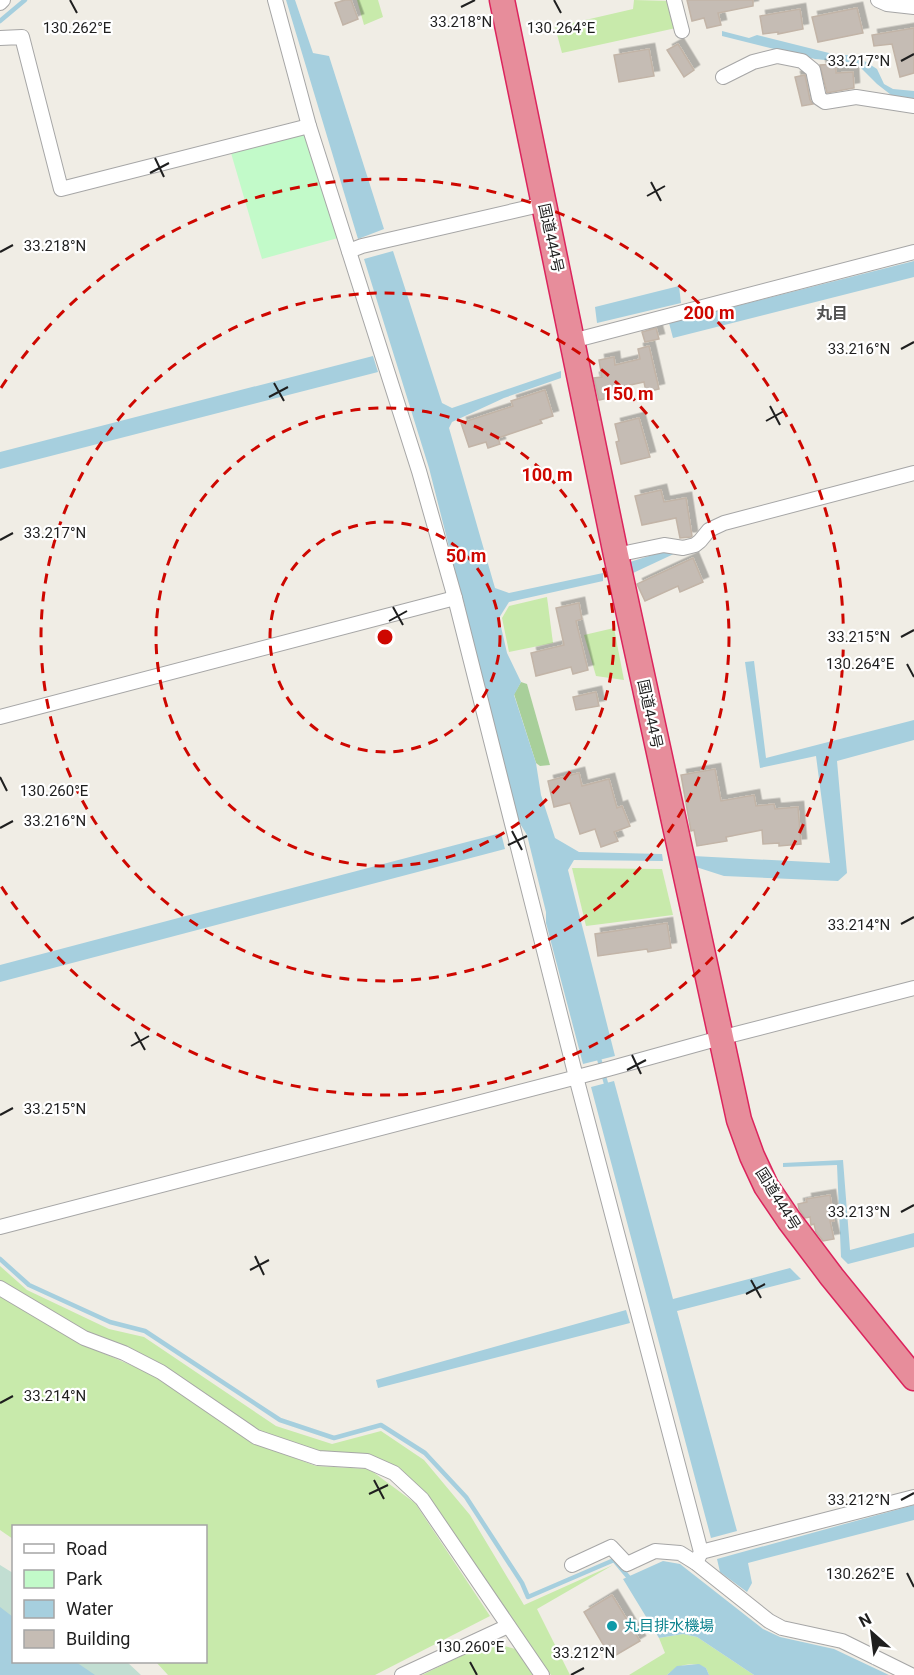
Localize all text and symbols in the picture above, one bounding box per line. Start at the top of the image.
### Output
text: 33.218°N [430,13,492,31]
text: 130.262°E [43,19,112,37]
text: 130.264°E [527,19,596,37]
text: 33.217°N [828,52,890,70]
street label: 国道444号 [535,202,567,274]
text: 33.218°N [24,237,86,255]
text: 200 m [683,302,735,323]
district label: 丸目 [816,304,848,323]
text: 33.216°N [828,340,890,358]
text: 150 m [602,383,654,404]
text: 100 m [521,464,573,485]
text: 33.217°N [24,524,86,542]
text: 50 m [446,545,486,566]
centre of rings [375,627,395,647]
text: 33.215°N [828,628,890,646]
text: 130.264°E [826,655,895,673]
street label: 国道444号 [634,678,666,750]
text: 130.260°E [20,782,89,800]
text: 33.216°N [24,812,86,830]
text: 33.214°N [828,916,890,934]
text: 33.215°N [24,1100,86,1118]
street label: 国道444号 [752,1164,804,1234]
text: 33.213°N [828,1203,890,1221]
text: 33.214°N [24,1387,86,1405]
text: 33.212°N [828,1491,890,1509]
legend [12,1525,207,1663]
text: Road [66,1538,107,1559]
text: 130.262°E [826,1565,895,1583]
text: Park [66,1568,103,1589]
text: Water [66,1598,113,1619]
north arrow [842,1603,902,1663]
text: N [856,1609,875,1631]
place label: 丸目排水機場 [624,1617,714,1635]
marker: 丸目排水機場 [605,1619,619,1633]
text: Building [66,1628,130,1649]
text: 130.260°E [436,1638,505,1656]
text: 33.212°N [553,1644,615,1662]

